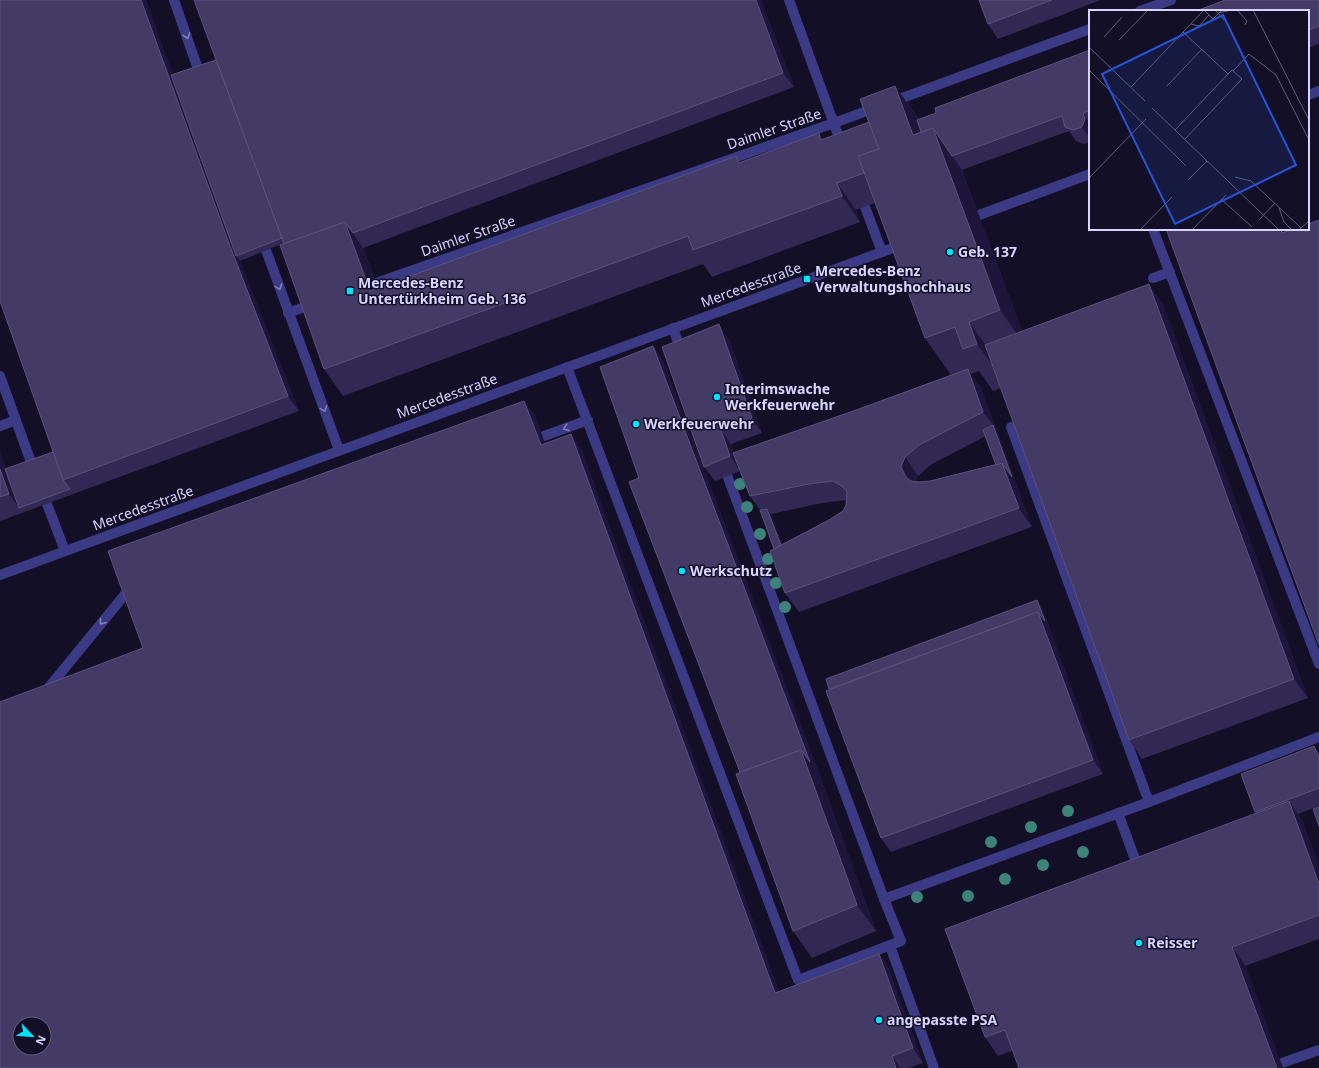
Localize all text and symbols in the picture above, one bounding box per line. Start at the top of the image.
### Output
inset map [1089,10,1309,230]
one-way arrow [182,32,190,39]
street label: Daimler Straße [724,103,824,154]
street label: Daimler Straße [418,210,518,261]
place label: Geb. 137 [958,242,1017,261]
marker: Geb. 137 [945,247,955,257]
street label: Mercedesstraße [698,257,804,312]
place label: Mercedes-Benz Verwaltungshochhaus [815,261,971,296]
place label: Mercedes-Benz Untertürkheim Geb. 136 [358,273,526,308]
marker: Mercedes-Benz Verwaltungshochhaus [802,274,812,284]
one-way arrow [274,283,283,290]
marker: Mercedes-Benz Untertürkheim Geb. 136 [345,286,355,296]
street label: Mercedesstraße [394,368,500,423]
place label: Interimswache Werkfeuerwehr [725,379,835,414]
marker: Interimswache Werkfeuerwehr [712,392,722,402]
one-way arrow [320,405,328,412]
place label: Werkfeuerwehr [644,414,754,433]
marker: Werkfeuerwehr [631,419,641,429]
one-way arrow [562,423,569,431]
street label: Mercedesstraße [90,480,196,535]
place label: Werkschutz [690,561,772,580]
marker: Werkschutz [677,566,687,576]
one-way arrow [100,617,107,625]
place label: Reisser [1147,933,1198,952]
marker: Reisser [1134,938,1144,948]
place label: angepasste PSA [887,1010,997,1029]
marker: angepasste PSA [874,1015,884,1025]
north arrow [12,1016,52,1056]
text: N [33,1033,50,1048]

